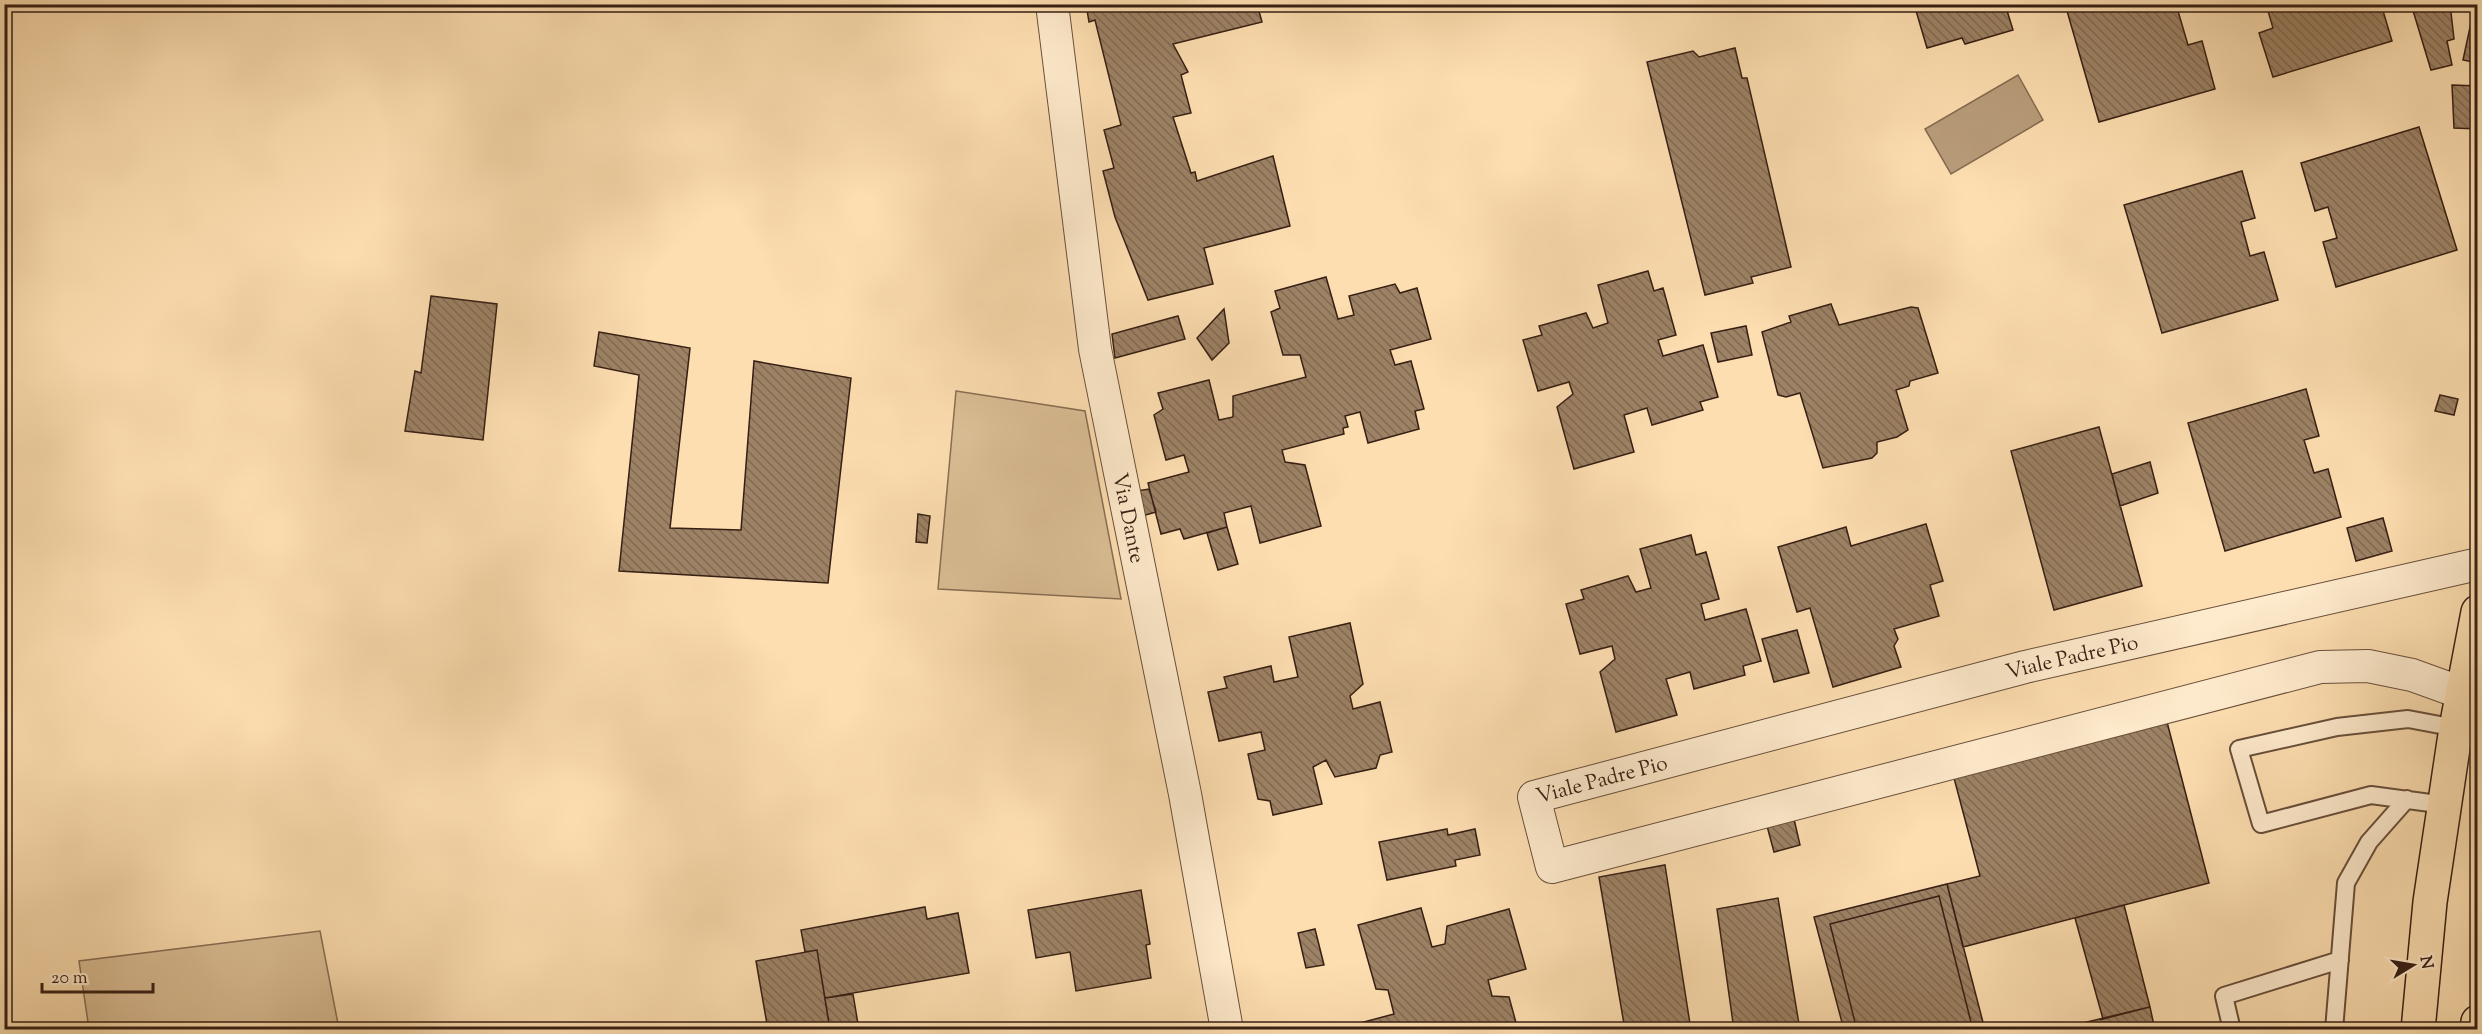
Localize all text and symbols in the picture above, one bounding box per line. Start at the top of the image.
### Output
street label: Via Dante [1103,471,1151,566]
street label: Viale Padre Pio [2003,629,2142,688]
street label: Viale Padre Pio [1533,749,1671,813]
north arrow [2383,935,2443,995]
text: N [2413,954,2438,971]
scale bar [42,956,153,994]
text: 20 m [51,966,88,992]

